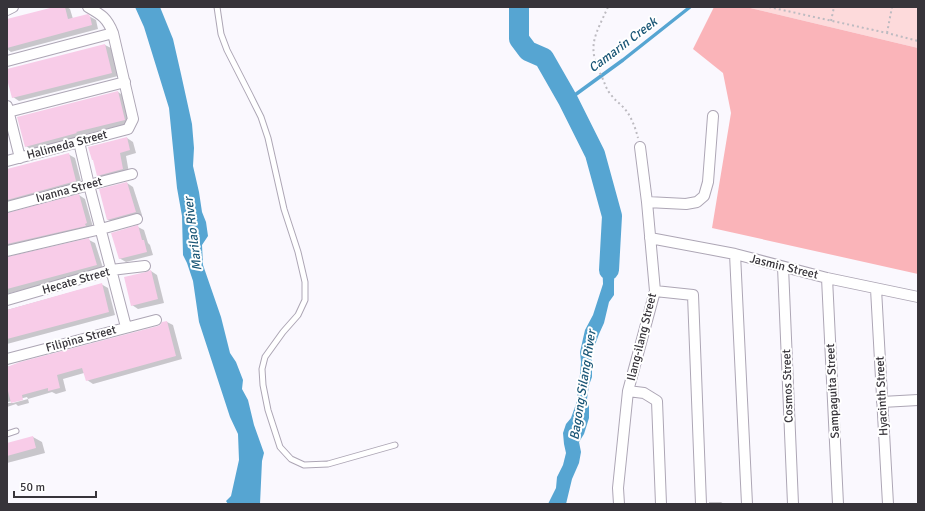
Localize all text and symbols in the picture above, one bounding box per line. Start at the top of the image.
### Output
water label: Camarin Creek [586,13,662,76]
street label: Halimeda Street [25,127,109,163]
street label: Ivanna Street [34,174,104,206]
water label: Marilao River [180,194,205,272]
street label: Jasmin Street [748,251,820,283]
street label: Hecate Street [40,264,112,298]
street label: Ilang-ilang Street [624,292,660,382]
street label: Filipina Street [44,322,118,356]
water label: Bagong Silang River [566,327,600,441]
street label: Sampaguita Street [823,343,843,439]
street label: Cosmos Street [779,349,797,423]
street label: Hyacinth Street [872,356,892,436]
scale bar [14,473,96,499]
text: 50 m [20,480,45,495]

